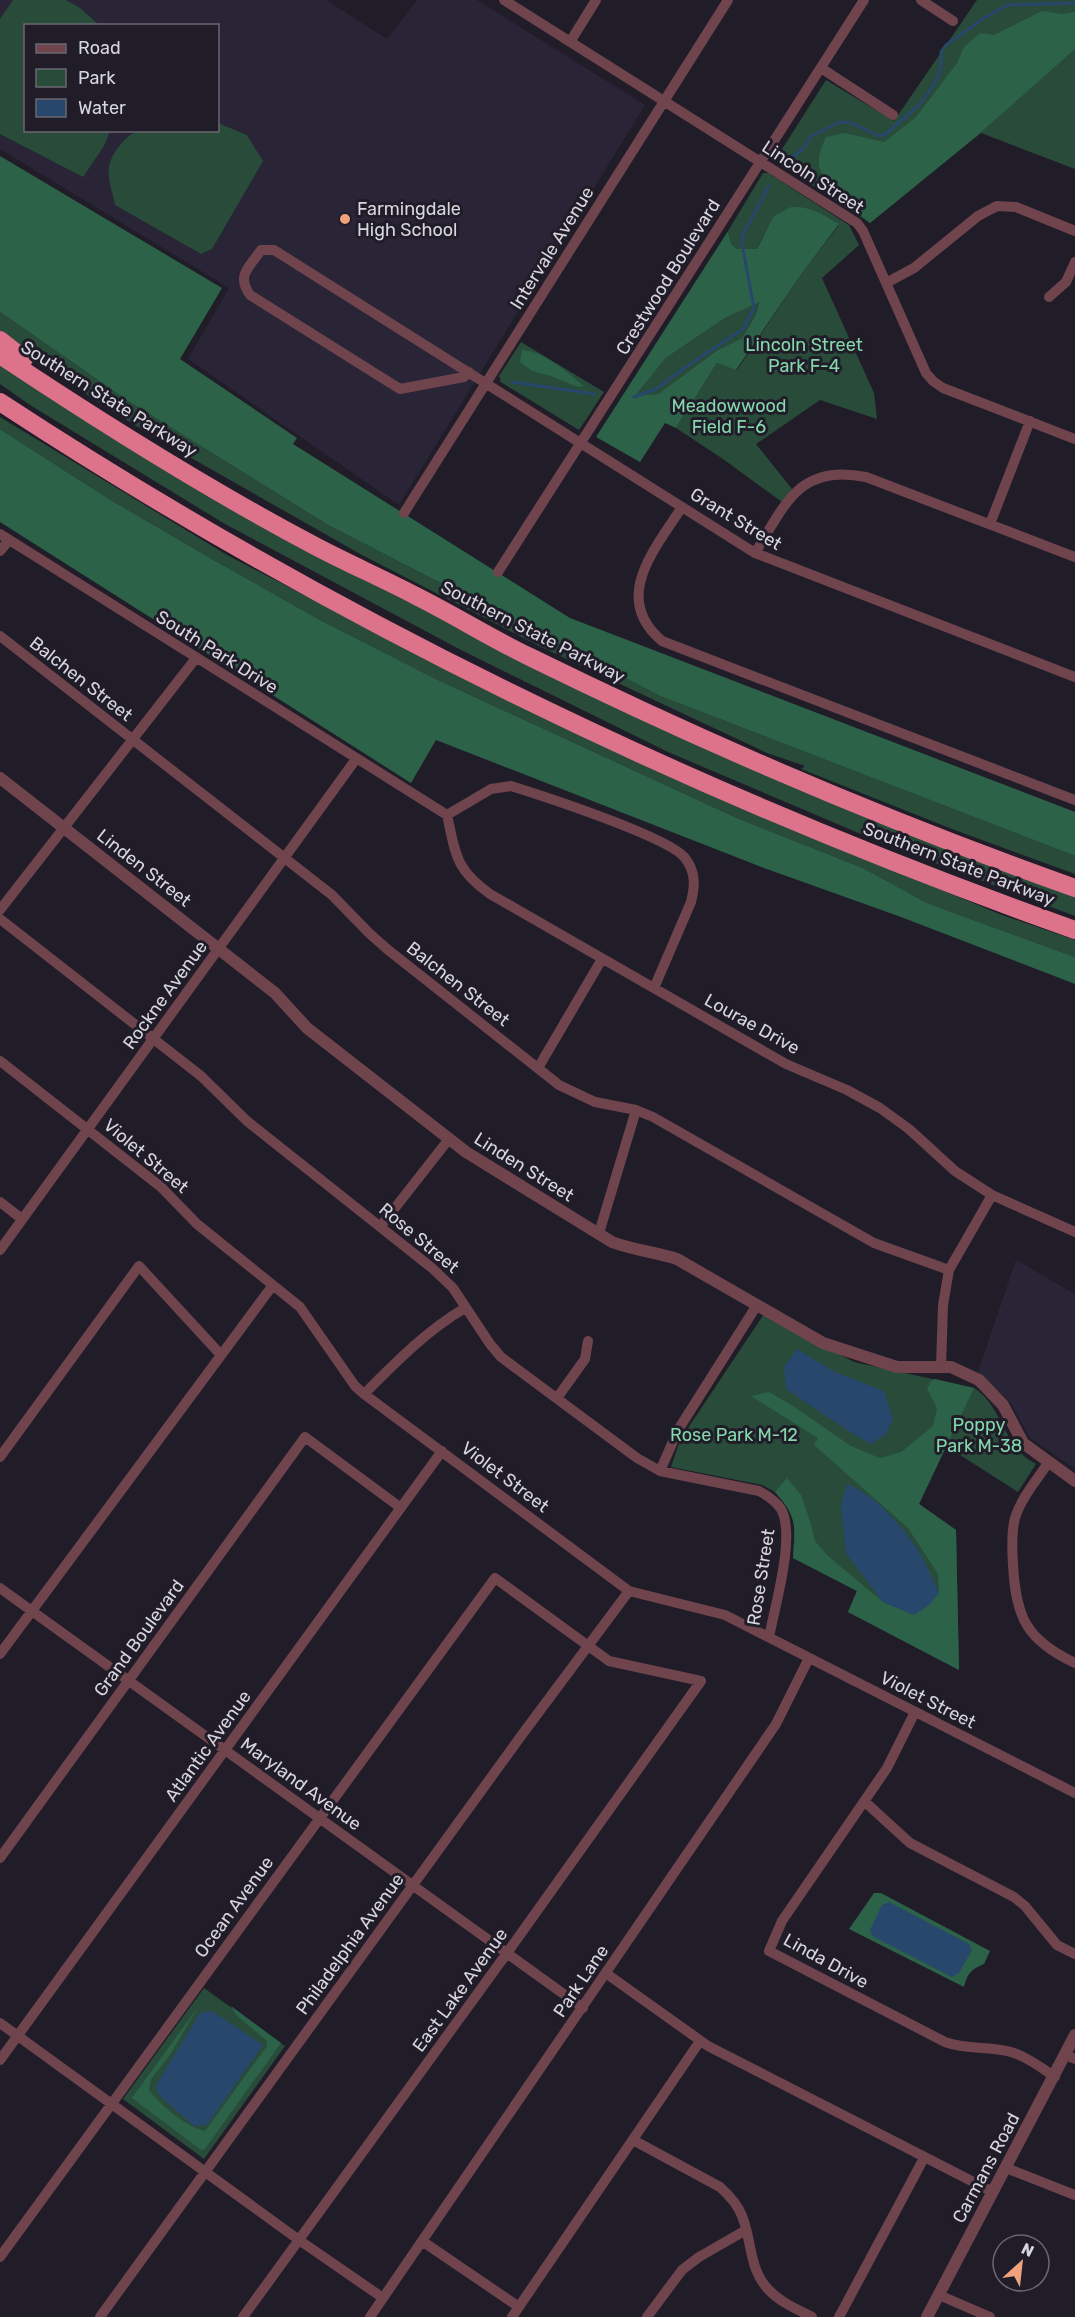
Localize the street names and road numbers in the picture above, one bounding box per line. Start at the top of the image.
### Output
street label: Lincoln Street [758,136,868,218]
street label: Intervale Avenue [505,183,599,313]
street label: Crestwood Boulevard [611,195,725,359]
street label: Southern State Parkway [17,336,201,462]
street label: Grant Street [686,483,786,555]
street label: Southern State Parkway [437,576,629,688]
street label: South Park Drive [152,606,282,698]
street label: Balchen Street [25,632,137,726]
street label: Southern State Parkway [860,817,1058,911]
street label: Linden Street [92,824,196,912]
street label: Rockne Avenue [118,936,212,1054]
street label: Balchen Street [402,937,514,1031]
street label: Lourae Drive [701,989,803,1059]
street label: Violet Street [99,1114,193,1198]
street label: Linden Street [470,1128,578,1206]
street label: Rose Street [375,1198,463,1278]
street label: Violet Street [457,1437,553,1517]
street label: Rose Street [742,1527,780,1627]
street label: Grand Boulevard [89,1575,189,1701]
street label: Violet Street [877,1667,979,1733]
street label: Atlantic Avenue [160,1686,256,1806]
street label: Maryland Avenue [236,1733,366,1835]
street label: Ocean Avenue [190,1852,278,1962]
street label: Philadelphia Avenue [291,1869,409,2019]
street label: East Lake Avenue [408,1924,512,2056]
street label: Linda Drive [780,1929,872,1993]
street label: Park Lane [549,1941,613,2021]
street label: Carmans Road [948,2109,1024,2227]

